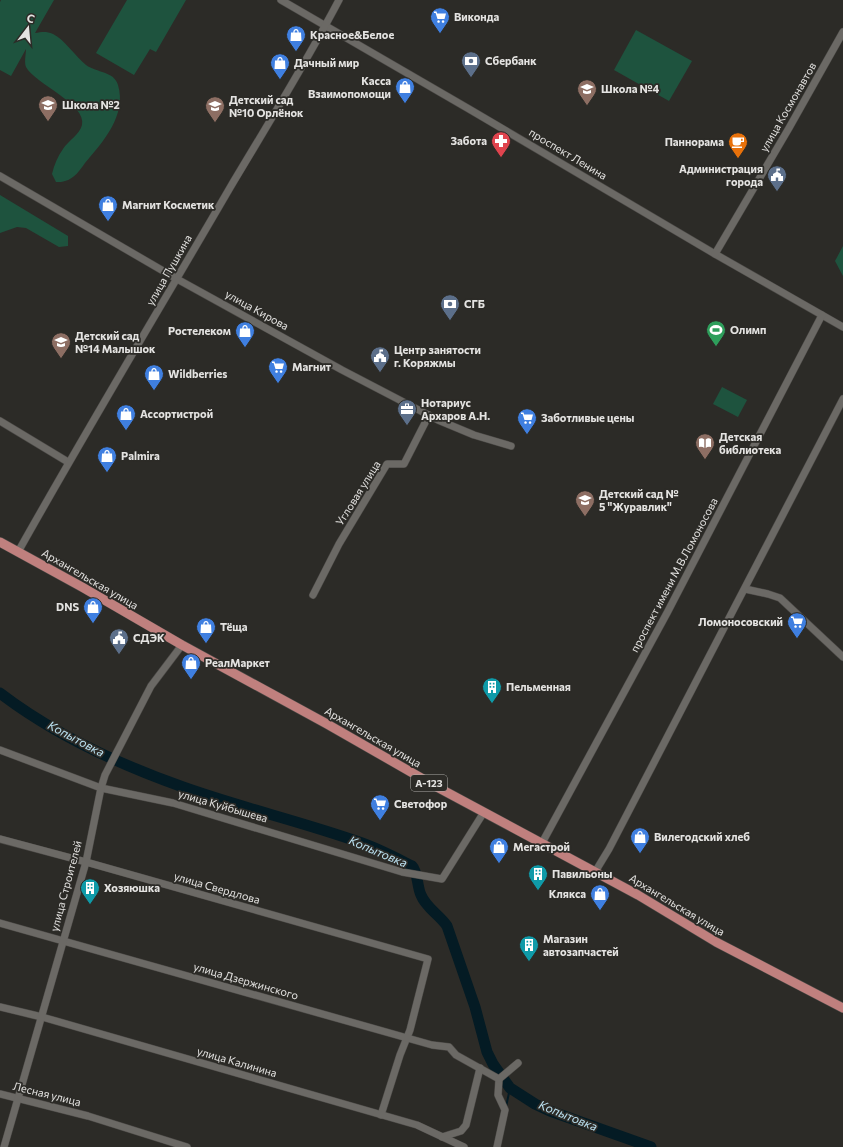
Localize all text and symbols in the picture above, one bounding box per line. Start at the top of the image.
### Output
supermarket icon: Виконда [429,6,451,34]
north arrow [8,8,48,48]
place label: Виконда [454,10,499,23]
text: С [25,11,37,25]
shop icon: Красное&Белое [285,24,307,52]
place label: Красное&Белое [310,28,394,41]
bank icon: Сбербанк [460,50,482,78]
shop icon: Дачный мир [269,52,291,80]
place label: Сбербанк [485,54,537,67]
place label: Дачный мир [294,56,360,69]
street label: улица Космонавтов [757,60,818,154]
place label: Касса Взаимопомощи [308,74,391,100]
shop icon: Касса Взаимопомощи [394,76,416,104]
school or university icon: Школа №4 [576,78,598,106]
place label: Школа №4 [601,82,660,95]
place label: Детский сад №10 Орлёнок [229,93,304,119]
school or university icon: Школа №2 [37,94,59,122]
school or university icon: Детский сад №10 Орлёнок [204,95,226,123]
place label: Школа №2 [62,98,120,111]
street label: проспект Ленина [527,125,610,182]
pharmacy icon: Забота [490,130,512,158]
cafe icon: Паннорама [727,131,749,159]
place label: Забота [451,134,487,147]
place label: Паннорама [665,135,724,148]
place label: Администрация города [679,162,763,188]
public building icon: Администрация города [766,164,788,192]
shop icon: Магнит Косметик [97,194,119,222]
place label: Магнит Косметик [122,198,215,211]
street label: улица Пушкина [143,232,194,307]
street label: улица Кирова [223,287,291,332]
bank icon: СГБ [439,293,461,321]
place label: СГБ [464,297,485,310]
sports icon: Олимп [705,319,727,347]
shop icon: Ростелеком [234,320,256,348]
place label: Олимп [730,323,766,336]
place label: Ростелеком [168,324,231,337]
place label: Детский сад №14 Малышок [75,329,156,355]
school or university icon: Детский сад №14 Малышок [50,331,72,359]
place label: Центр занятости г. Коряжмы [394,343,481,369]
public building icon: Центр занятости г. Коряжмы [369,345,391,373]
supermarket icon: Магнит [267,356,289,384]
place label: Магнит [292,360,332,373]
shop icon: Wildberries [143,363,165,391]
place label: Wildberries [168,367,227,380]
place label: Нотариус Архаров А.Н. [421,396,490,422]
office icon: Нотариус Архаров А.Н. [396,398,418,426]
shop icon: Ассортистрой [115,403,137,431]
place label: Ассортистрой [140,407,213,420]
supermarket icon: Заботливые цены [516,407,538,435]
place label: Заботливые цены [541,411,634,424]
place label: Детская библиотека [719,430,781,456]
library icon: Детская библиотека [694,432,716,460]
shop icon: Palmira [96,445,118,473]
place label: Palmira [121,449,160,462]
street label: Угловая улица [333,458,383,527]
place label: Детский сад № 5 "Журавлик" [599,487,678,513]
school or university icon: Детский сад № 5 "Журавлик" [574,489,596,517]
street label: проспект имени М.В.Ломоносова [627,495,720,654]
street label: Архангельская улица [40,546,141,611]
shop icon: DNS [82,596,104,624]
place label: DNS [56,600,79,613]
supermarket icon: Ломоносовский [786,611,808,639]
place label: Ломоносовский [698,615,783,628]
shop icon: Тёща [195,616,217,644]
place label: Тёща [220,620,248,633]
public building icon: СДЭК [108,627,130,655]
place label: СДЭК [133,631,165,644]
shop icon: РеалМаркет [180,652,202,680]
place label: РеалМаркет [205,656,271,669]
building icon: Пельменная [481,676,503,704]
place label: Пельменная [506,680,571,693]
street label: Архангельская улица [323,704,424,769]
water label: Копытовка [46,717,107,759]
road number: А-123 [411,775,447,791]
street label: улица Куйбышева [177,787,269,824]
supermarket icon: Светофор [369,793,391,821]
place label: Светофор [394,797,448,810]
shop icon: Вилегодский хлеб [629,826,651,854]
place label: Вилегодский хлеб [654,830,750,843]
water label: Копытовка [347,833,410,870]
shop icon: Мегастрой [488,836,510,864]
street label: улица Строителей [47,839,84,933]
place label: Мегастрой [513,840,570,853]
building icon: Павильоны [527,863,549,891]
place label: Павильоны [552,867,612,880]
street label: улица Свердлова [173,869,262,906]
street label: Архангельская улица [627,871,727,938]
building icon: Хозяюшка [79,877,101,905]
place label: Хозяюшка [104,881,160,894]
shop icon: Клякса [589,883,611,911]
place label: Клякса [549,887,586,900]
place label: Магазин автозапчастей [543,932,619,958]
building icon: Магазин автозапчастей [518,934,540,962]
street label: улица Дзержинского [192,959,300,1002]
street label: улица Калинина [196,1044,279,1079]
street label: Лесная улица [12,1079,82,1108]
water label: Копытовка [537,1097,600,1133]

